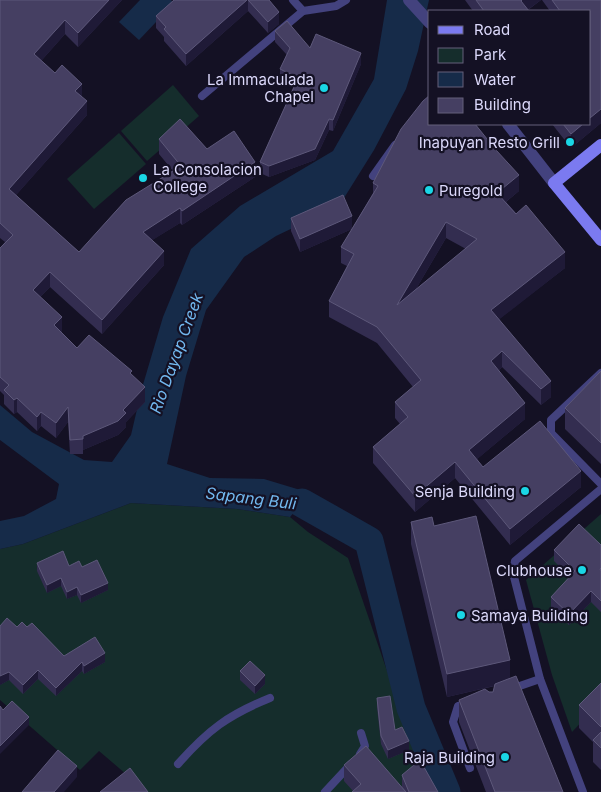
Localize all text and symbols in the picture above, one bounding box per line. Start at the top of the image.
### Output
legend [428,10,591,125]
text: Road [474,20,510,39]
text: Park [474,45,507,64]
place label: La Immaculada Chapel [207,70,314,106]
text: Water [474,70,516,89]
marker: La Immaculada Chapel [318,82,330,94]
text: Building [474,95,531,114]
place label: Inapuyan Resto Grill [419,133,560,152]
marker: Inapuyan Resto Grill [564,136,576,148]
place label: La Consolacion College [153,160,262,196]
marker: La Consolacion College [137,172,149,184]
place label: Puregold [439,181,503,200]
marker: Puregold [423,184,435,196]
water label: Rio Dayap Creek [145,290,207,416]
place label: Senja Building [415,482,515,501]
water label: Sapang Buli [205,483,299,514]
marker: Senja Building [519,485,531,497]
place label: Clubhouse [496,561,572,580]
marker: Clubhouse [576,564,588,576]
place label: Samaya Building [471,606,588,625]
marker: Samaya Building [455,609,467,621]
place label: Raja Building [404,748,495,767]
marker: Raja Building [499,751,511,763]

